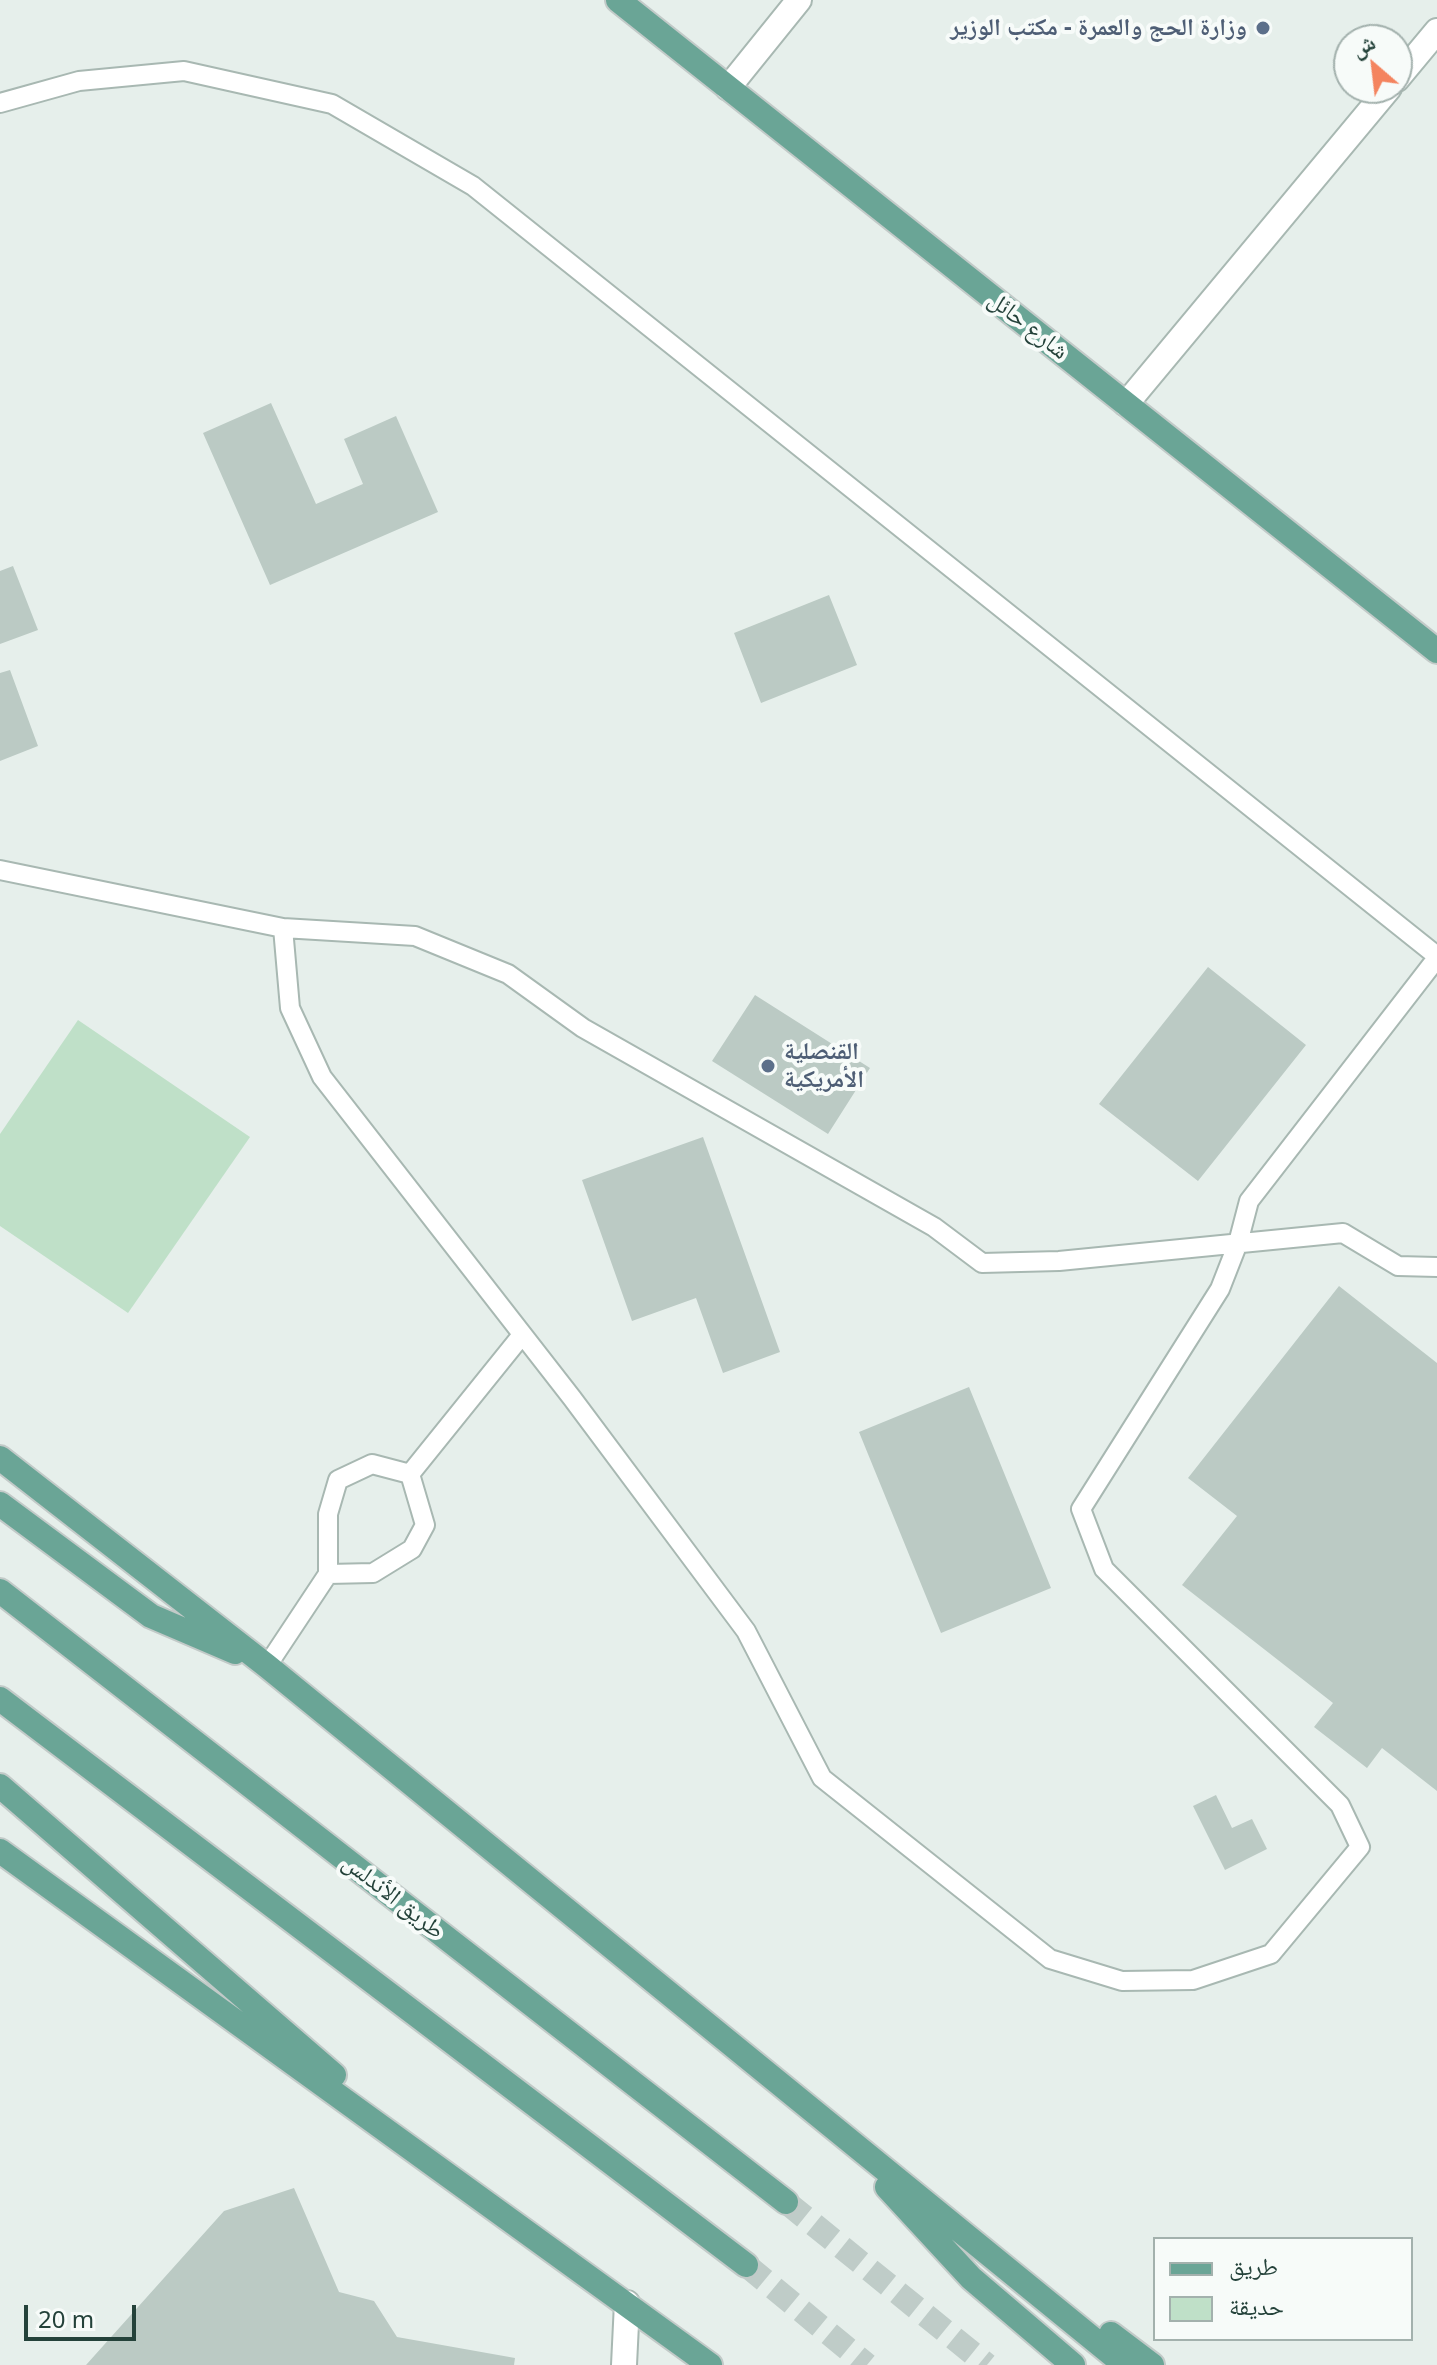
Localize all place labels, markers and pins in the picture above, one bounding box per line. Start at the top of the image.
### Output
place label: وزارة الحج والعمرة - مكتب الوزير [950,14,1247,42]
marker: وزارة الحج والعمرة - مكتب الوزير [1254,19,1272,37]
place label: القنصلية الأمريكية [784,1038,864,1094]
marker: القنصلية الأمريكية [759,1057,777,1075]

